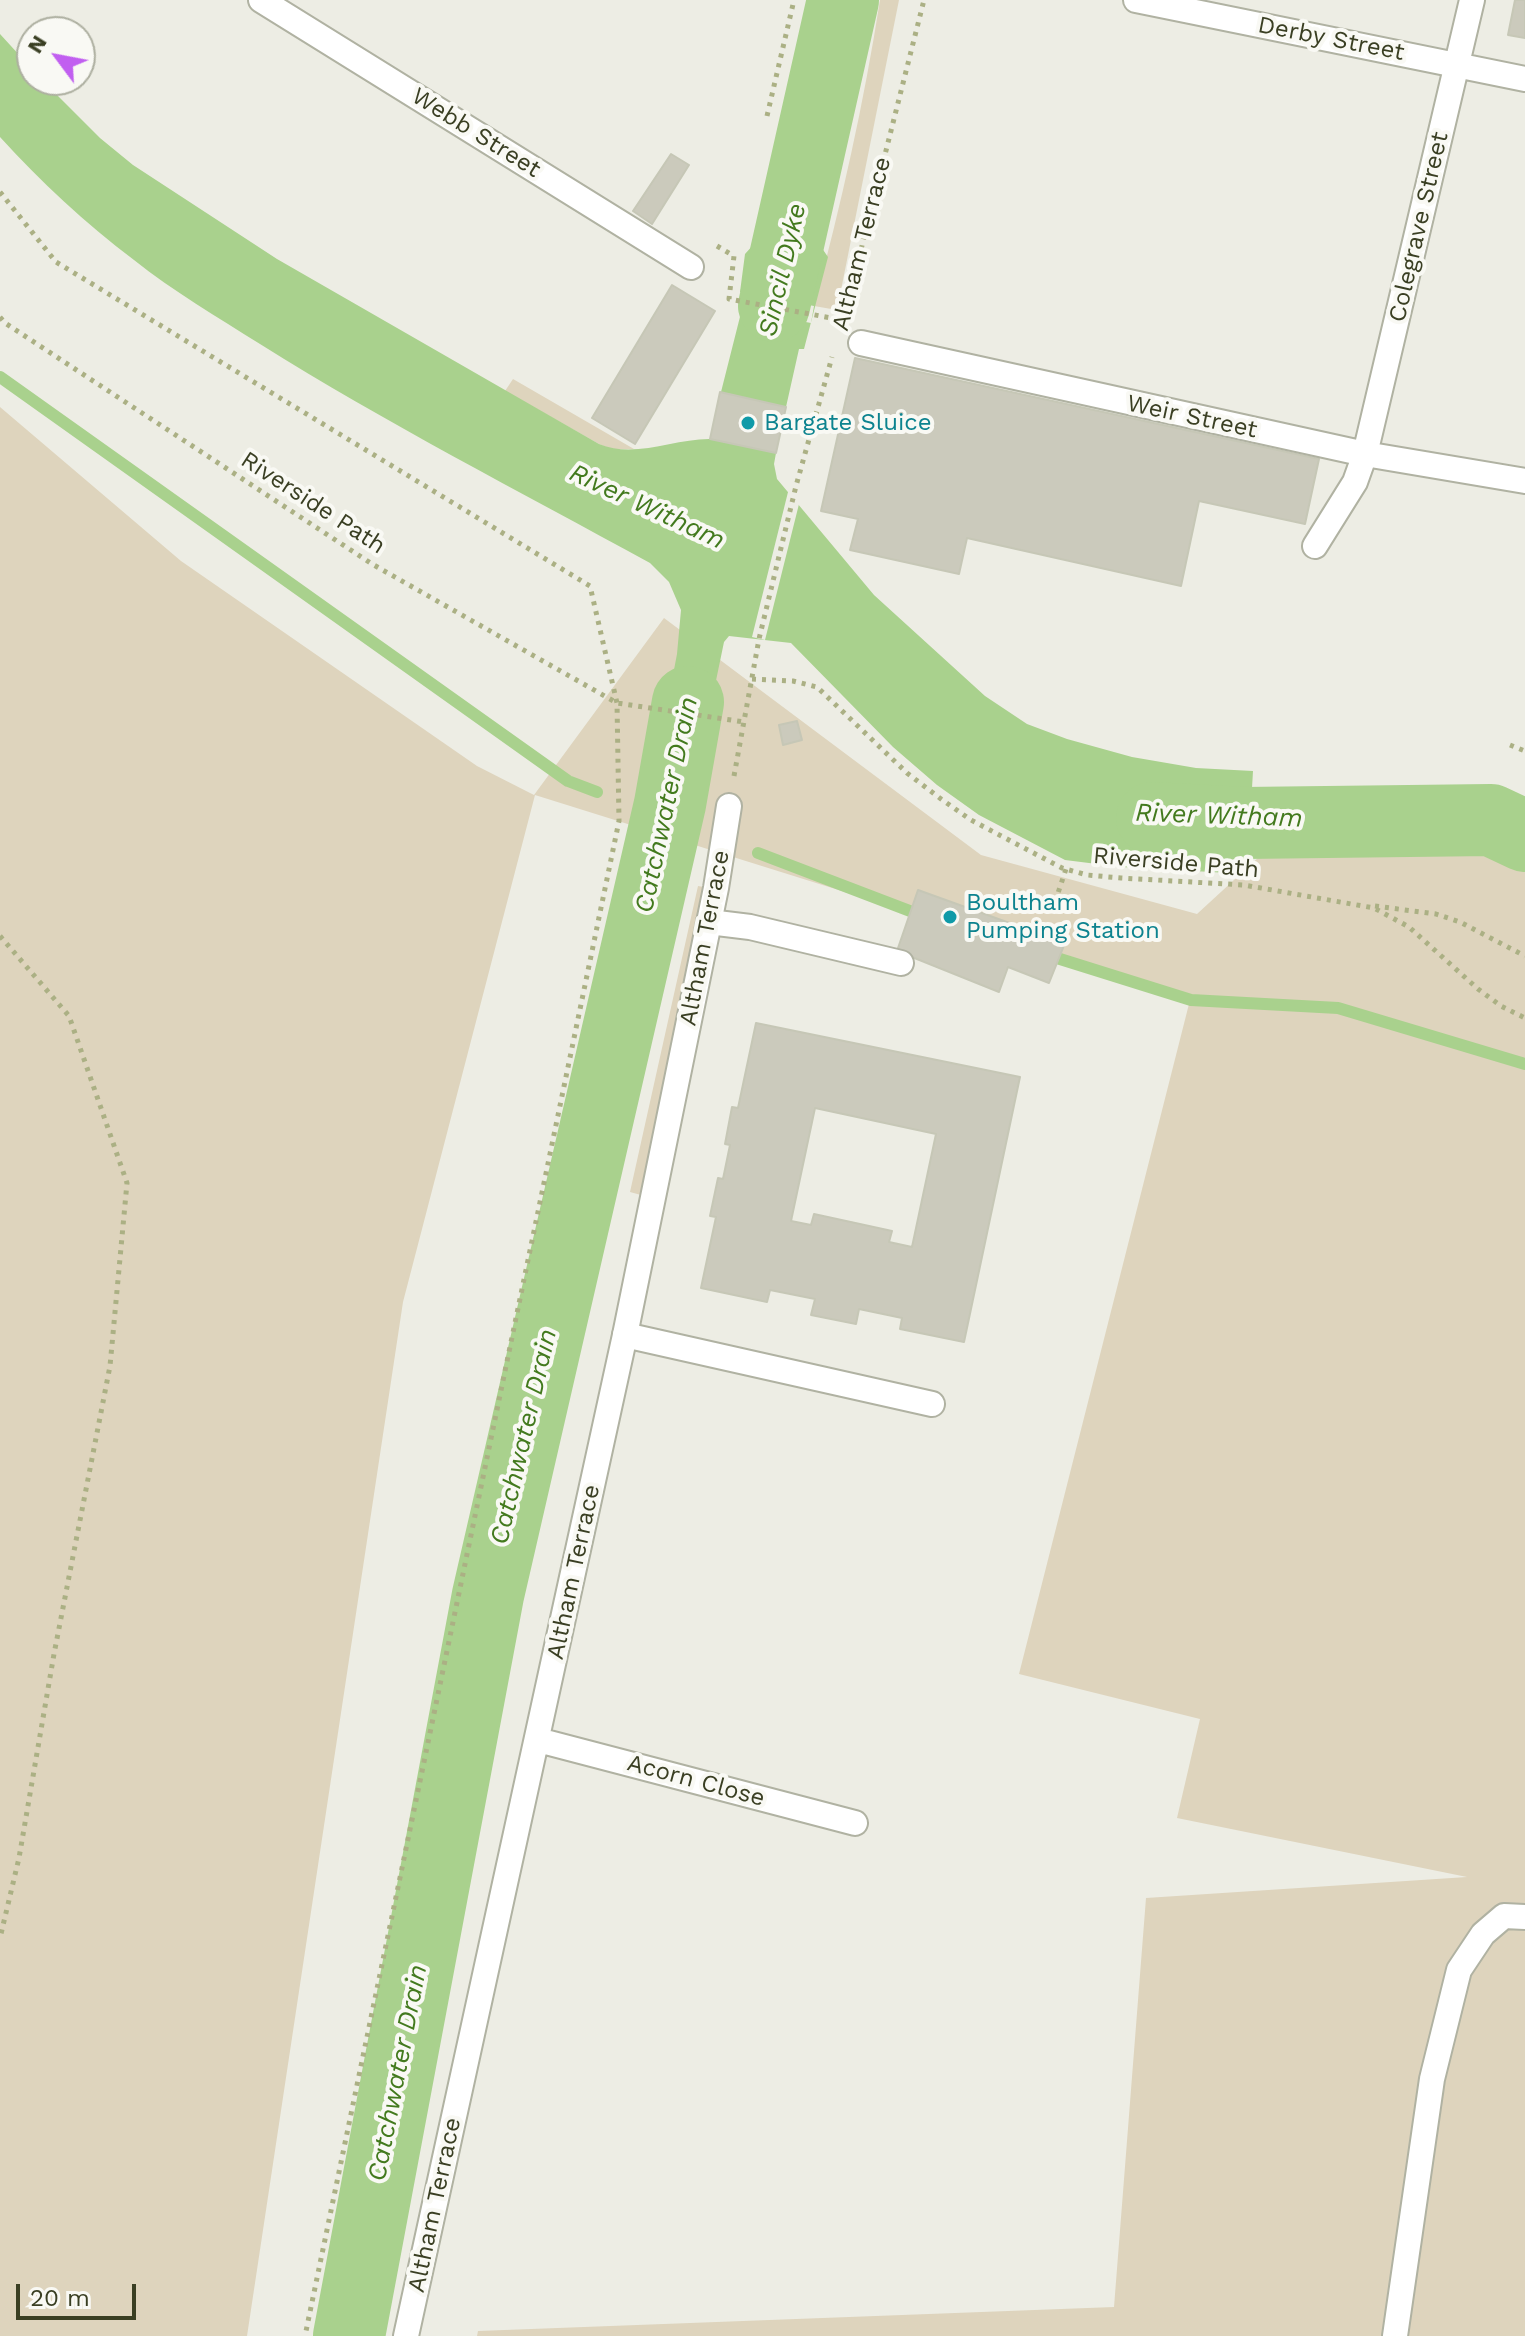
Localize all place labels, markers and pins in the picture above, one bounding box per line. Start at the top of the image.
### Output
place label: Bargate Sluice [764,409,932,437]
marker: Bargate Sluice [739,414,757,432]
place label: Boultham Pumping Station [966,889,1160,945]
marker: Boultham Pumping Station [941,908,959,926]

